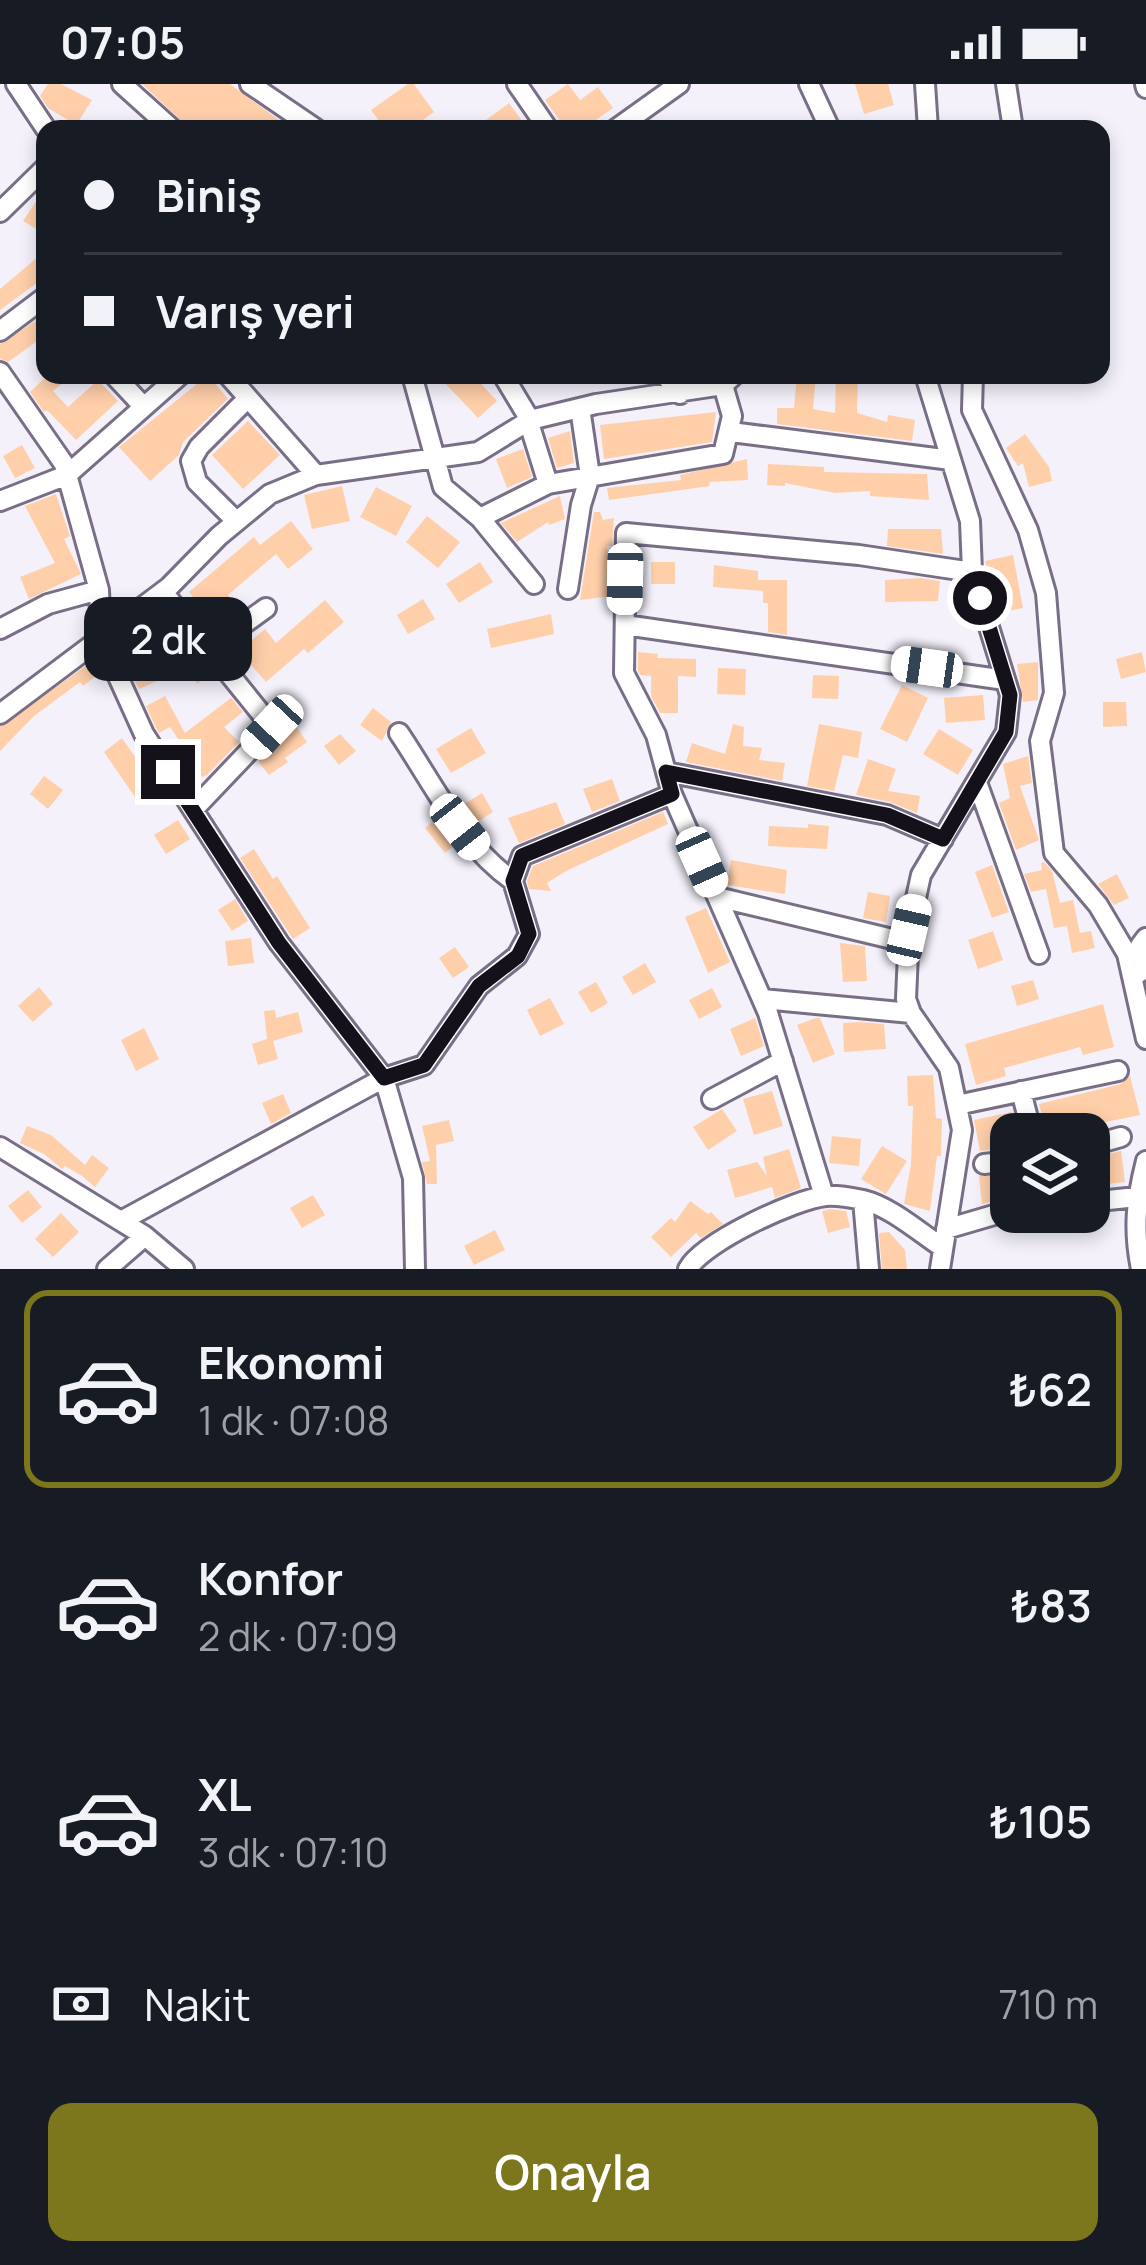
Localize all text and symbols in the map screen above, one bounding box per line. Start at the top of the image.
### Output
text: 07:05 [60,11,185,73]
text: Biniş [156,164,262,226]
text: Varış yeri [156,280,355,342]
car [606,543,644,615]
route start [953,571,1007,625]
callout: 2 dk [84,598,252,682]
text: 2 dk [131,612,205,666]
car [889,644,965,690]
car [234,688,310,766]
route end [141,745,195,799]
car [424,788,496,866]
car [671,822,733,902]
car [883,891,935,969]
map controls [990,1113,1110,1233]
button: layers [990,1113,1110,1233]
text: Ekonomi [198,1331,385,1393]
icon: car [54,1335,162,1443]
text: ₺62 [1009,1358,1092,1420]
text: 1 dk · 07:08 [198,1393,389,1447]
text: Konfor [198,1547,343,1609]
icon: car [54,1551,162,1659]
text: ₺83 [1010,1574,1092,1636]
text: 2 dk · 07:09 [198,1609,398,1663]
text: XL [198,1763,252,1825]
icon: car [54,1767,162,1875]
text: ₺105 [989,1790,1092,1852]
text: 3 dk · 07:10 [198,1825,388,1879]
icon: cash [48,1971,114,2037]
text: Nakit [144,1973,251,2035]
text: 710 m [999,1977,1098,2031]
button: Onayla [48,2103,1098,2241]

